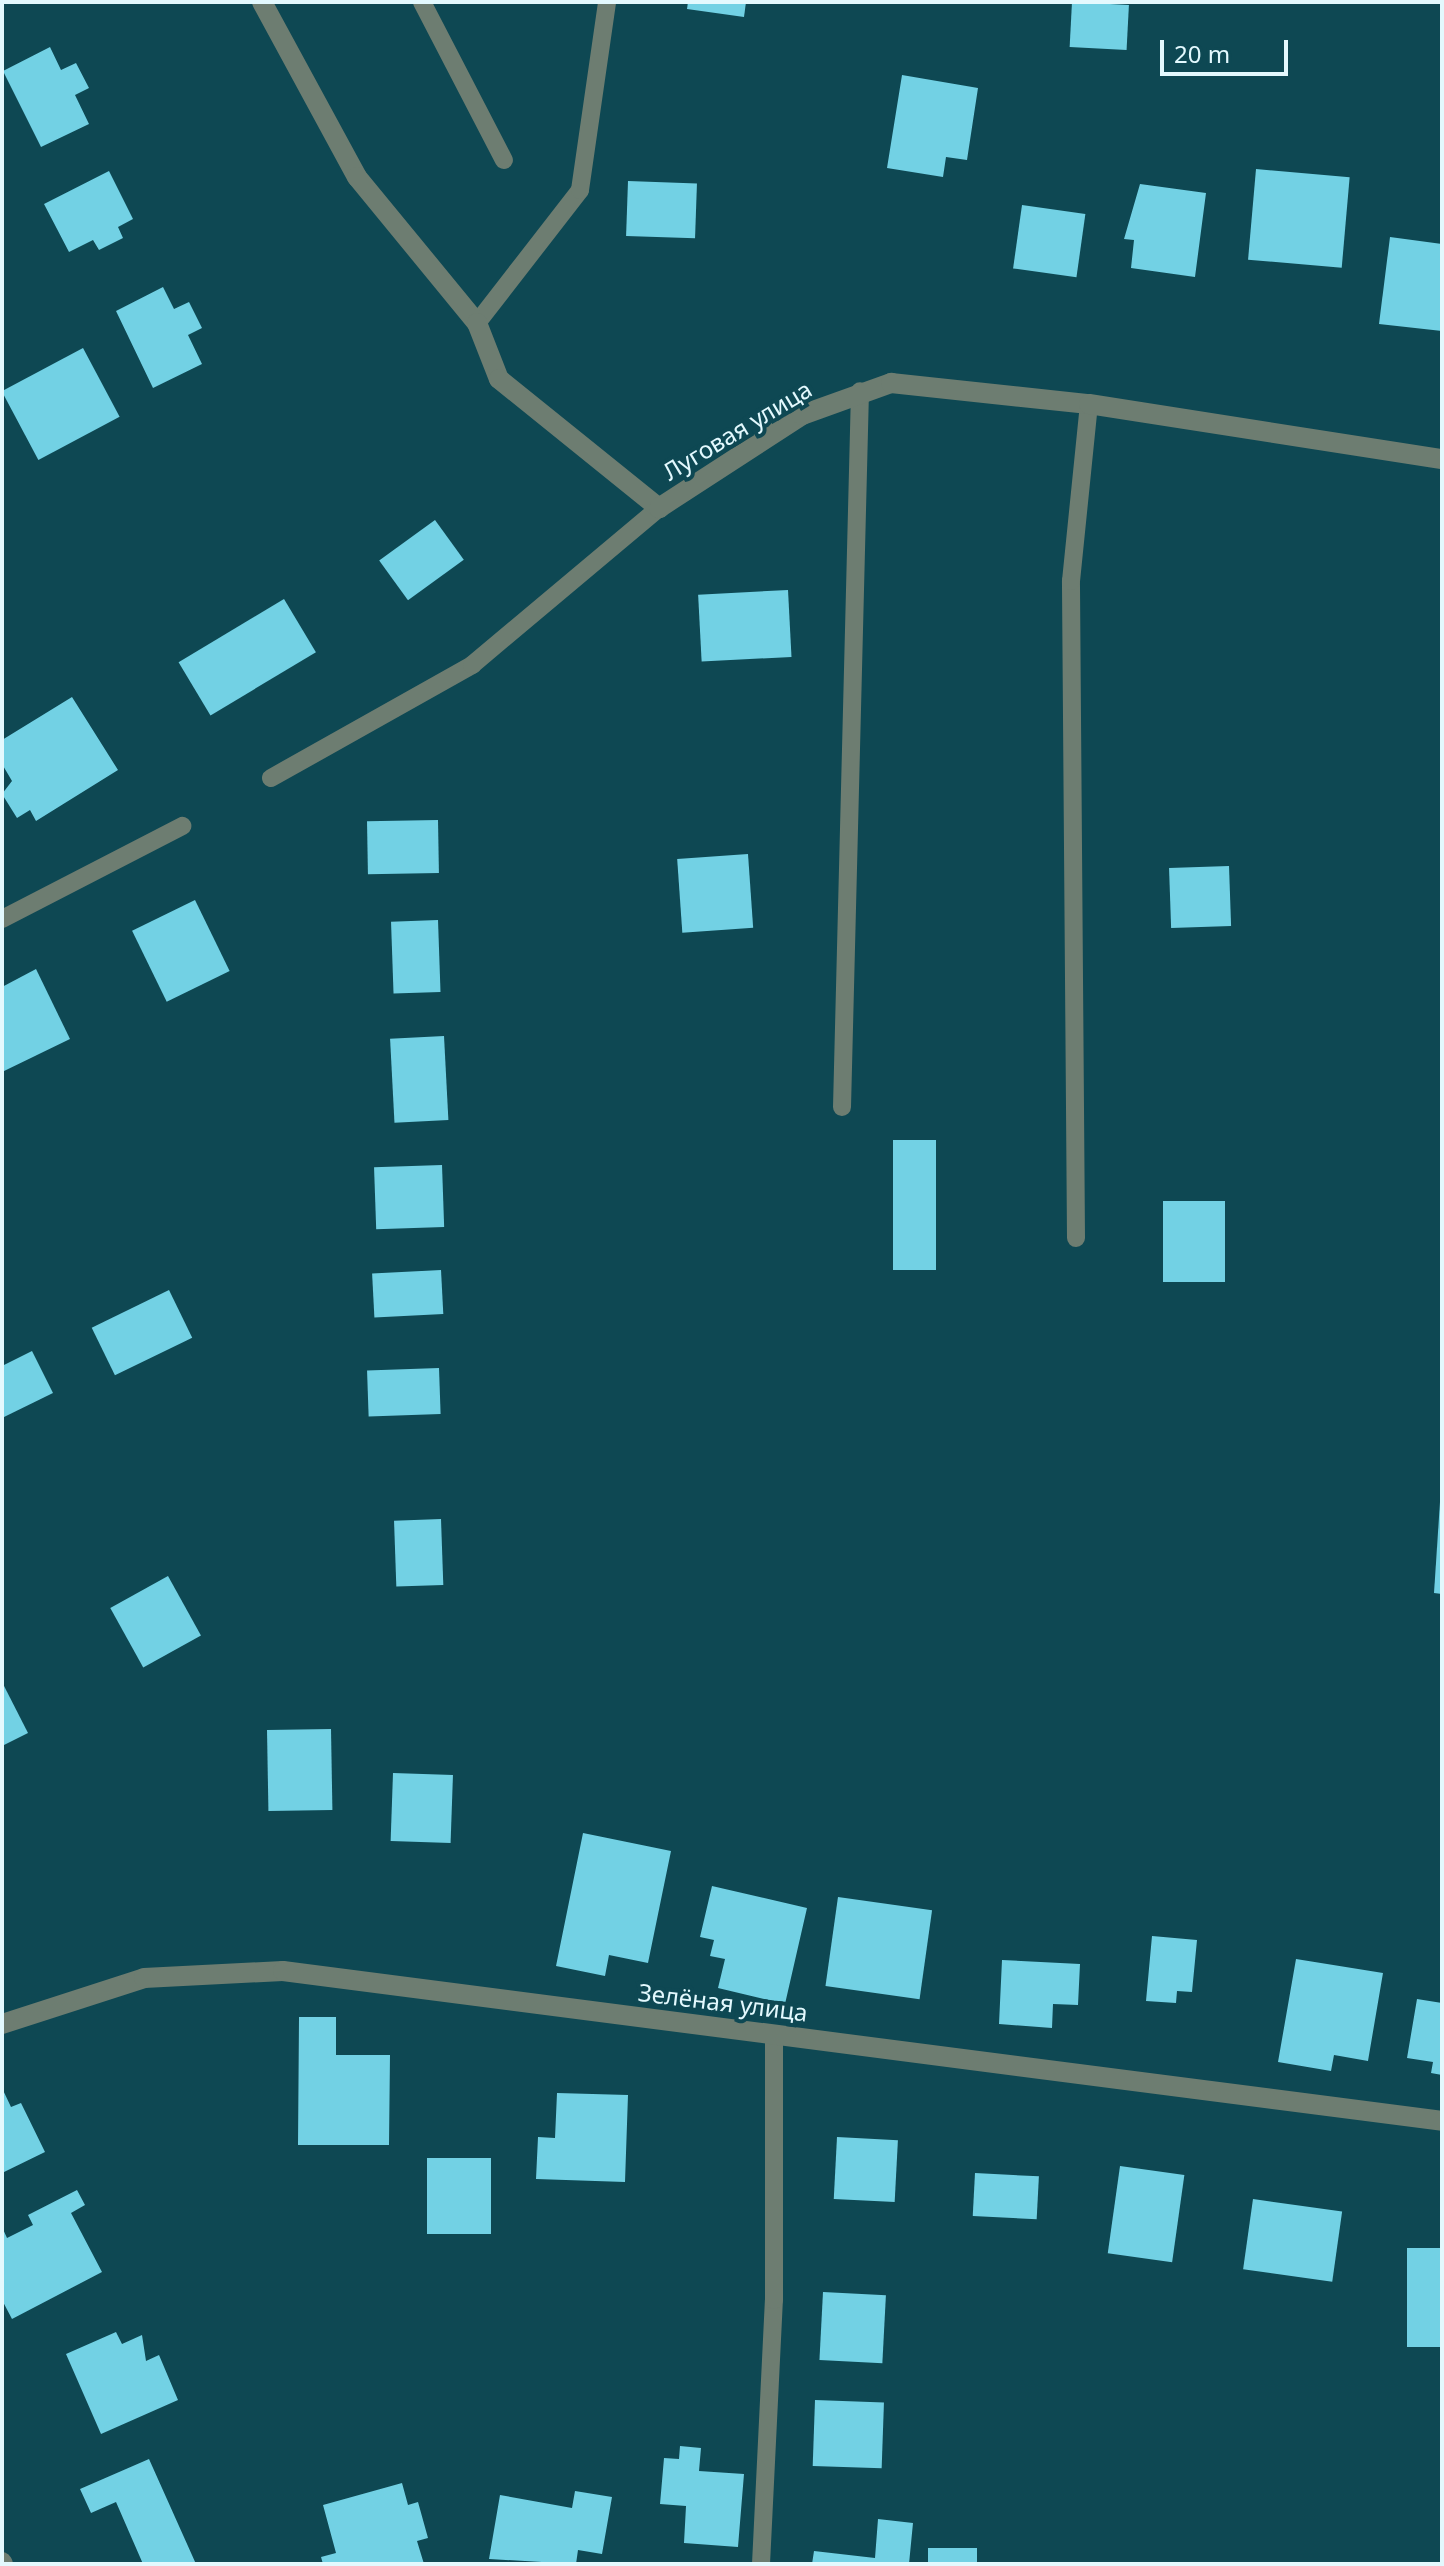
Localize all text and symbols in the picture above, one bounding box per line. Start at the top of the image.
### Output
scale bar [1164,24,1292,74]
text: 20 m [1174,37,1230,70]
street label: Луговая улица [657,374,817,486]
street label: Зелёная улица [637,1977,809,2027]

